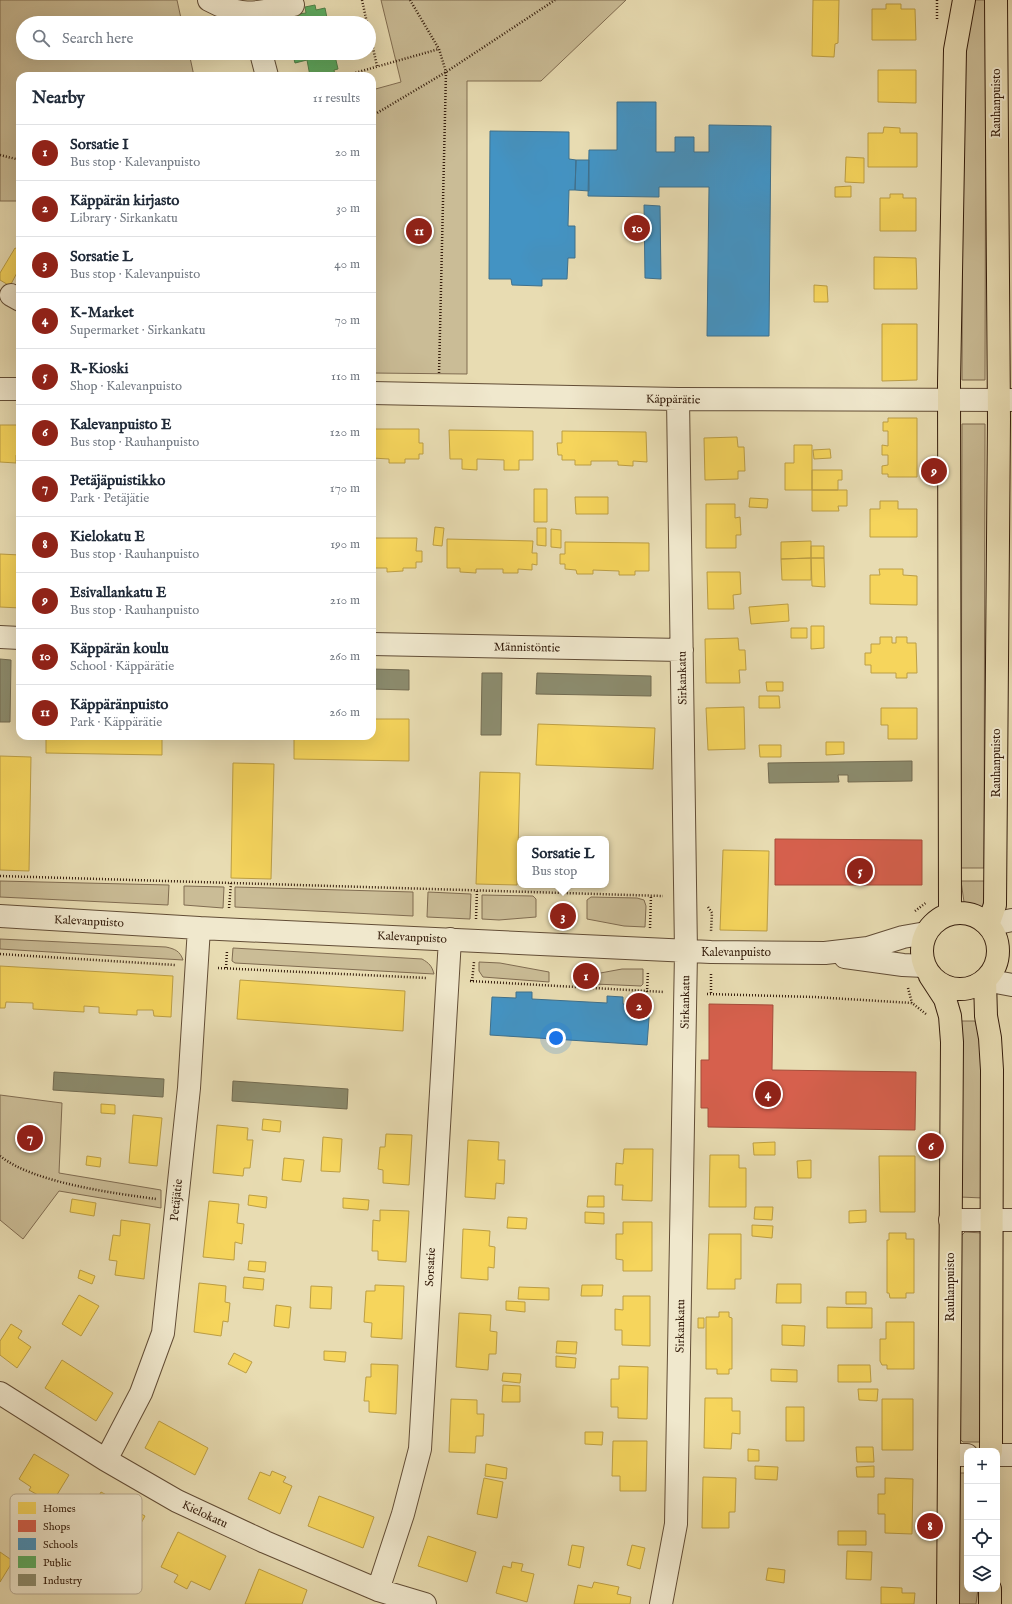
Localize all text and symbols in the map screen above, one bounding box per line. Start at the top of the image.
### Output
search box [16,16,376,60]
icon: search [30,27,52,49]
text: Search here [62,29,133,48]
street label: Rauhanpuisto [989,68,1005,138]
text: Nearby [32,88,85,109]
text: 11 results [313,90,360,107]
text: Sorsatie I [70,135,129,154]
text: 1 [43,144,47,161]
text: 20 m [335,144,360,161]
text: Bus stop · Kalevanpuisto [70,154,200,171]
text: Käppärän kirjasto [70,191,179,210]
text: 2 [42,200,48,217]
text: 30 m [336,200,360,217]
text: Library · Sirkankatu [70,210,178,227]
pin: 10 [624,213,650,243]
pin: 11 [406,216,432,246]
text: Sorsatie L [70,247,133,266]
text: 3 [43,256,47,273]
text: 40 m [334,256,360,273]
text: Bus stop · Kalevanpuisto [70,266,200,283]
text: K-Market [70,303,134,322]
text: 4 [42,312,48,329]
text: 70 m [335,312,360,329]
text: Supermarket · Sirkankatu [70,322,206,339]
text: R-Kioski [70,359,128,378]
text: 5 [43,368,47,385]
text: 110 m [331,368,360,385]
text: Shop · Kalevanpuisto [70,378,182,395]
street label: Käppärätie [646,392,701,408]
text: Kalevanpuisto E [70,415,171,434]
text: 6 [42,424,48,441]
text: 120 m [330,424,360,441]
text: Bus stop · Rauhanpuisto [70,434,199,451]
pin: 9 [921,456,947,486]
text: Petäjäpuistikko [70,471,165,490]
text: 7 [42,480,48,497]
text: 170 m [330,480,360,497]
text: Park · Petäjätie [70,490,149,507]
text: Kielokatu E [70,527,145,546]
text: 8 [42,536,48,553]
text: 190 m [330,536,360,553]
text: Bus stop · Rauhanpuisto [70,546,199,563]
text: Esivallankatu E [70,583,166,602]
text: 9 [42,592,48,609]
text: 210 m [330,592,360,609]
text: Bus stop · Rauhanpuisto [70,602,199,619]
text: Käppärän koulu [70,639,169,658]
street label: Männistöntie [494,639,561,656]
text: 10 [39,648,51,665]
text: 260 m [329,648,360,665]
street label: Sirkankatu [675,651,690,705]
text: School · Käppärätie [70,658,174,675]
text: Käppäränpuisto [70,695,168,714]
text: 11 [40,704,50,721]
text: 260 m [329,704,360,721]
text: Park · Käppärätie [70,714,162,731]
street label: Rauhanpuisto [989,728,1005,798]
popup [517,836,609,888]
text: Sorsatie L [532,844,594,863]
pin: 5 [847,856,873,886]
text: Bus stop [532,863,577,880]
pin: 3 [550,901,576,931]
street label: Kalevanpuisto [54,912,125,932]
street label: Kalevanpuisto [377,928,448,948]
street label: Kalevanpuisto [701,945,772,961]
pin: 1 [573,961,599,991]
street label: Sirkankatu [678,975,693,1029]
pin: 2 [626,991,652,1021]
your location [546,1028,566,1048]
pin: 4 [755,1079,781,1109]
pin: 7 [17,1123,43,1153]
pin: 6 [918,1131,944,1161]
street label: Petäjätie [167,1178,186,1222]
street label: Sorsatie [422,1247,439,1287]
street label: Rauhanpuisto [943,1252,959,1322]
street label: Sirkankatu [673,1299,688,1353]
map controls [964,1448,1000,1592]
button: + [964,1448,1000,1484]
button: − [964,1484,1000,1520]
legend [10,1494,142,1594]
street label: Kielokatu [179,1497,230,1532]
text: Homes [43,1502,76,1516]
pin: 8 [917,1511,943,1541]
text: Shops [43,1520,70,1534]
button: locate [964,1520,1000,1556]
text: Schools [43,1538,78,1552]
text: Public [43,1556,72,1570]
button: layers [964,1556,1000,1592]
text: Industry [43,1574,83,1588]

